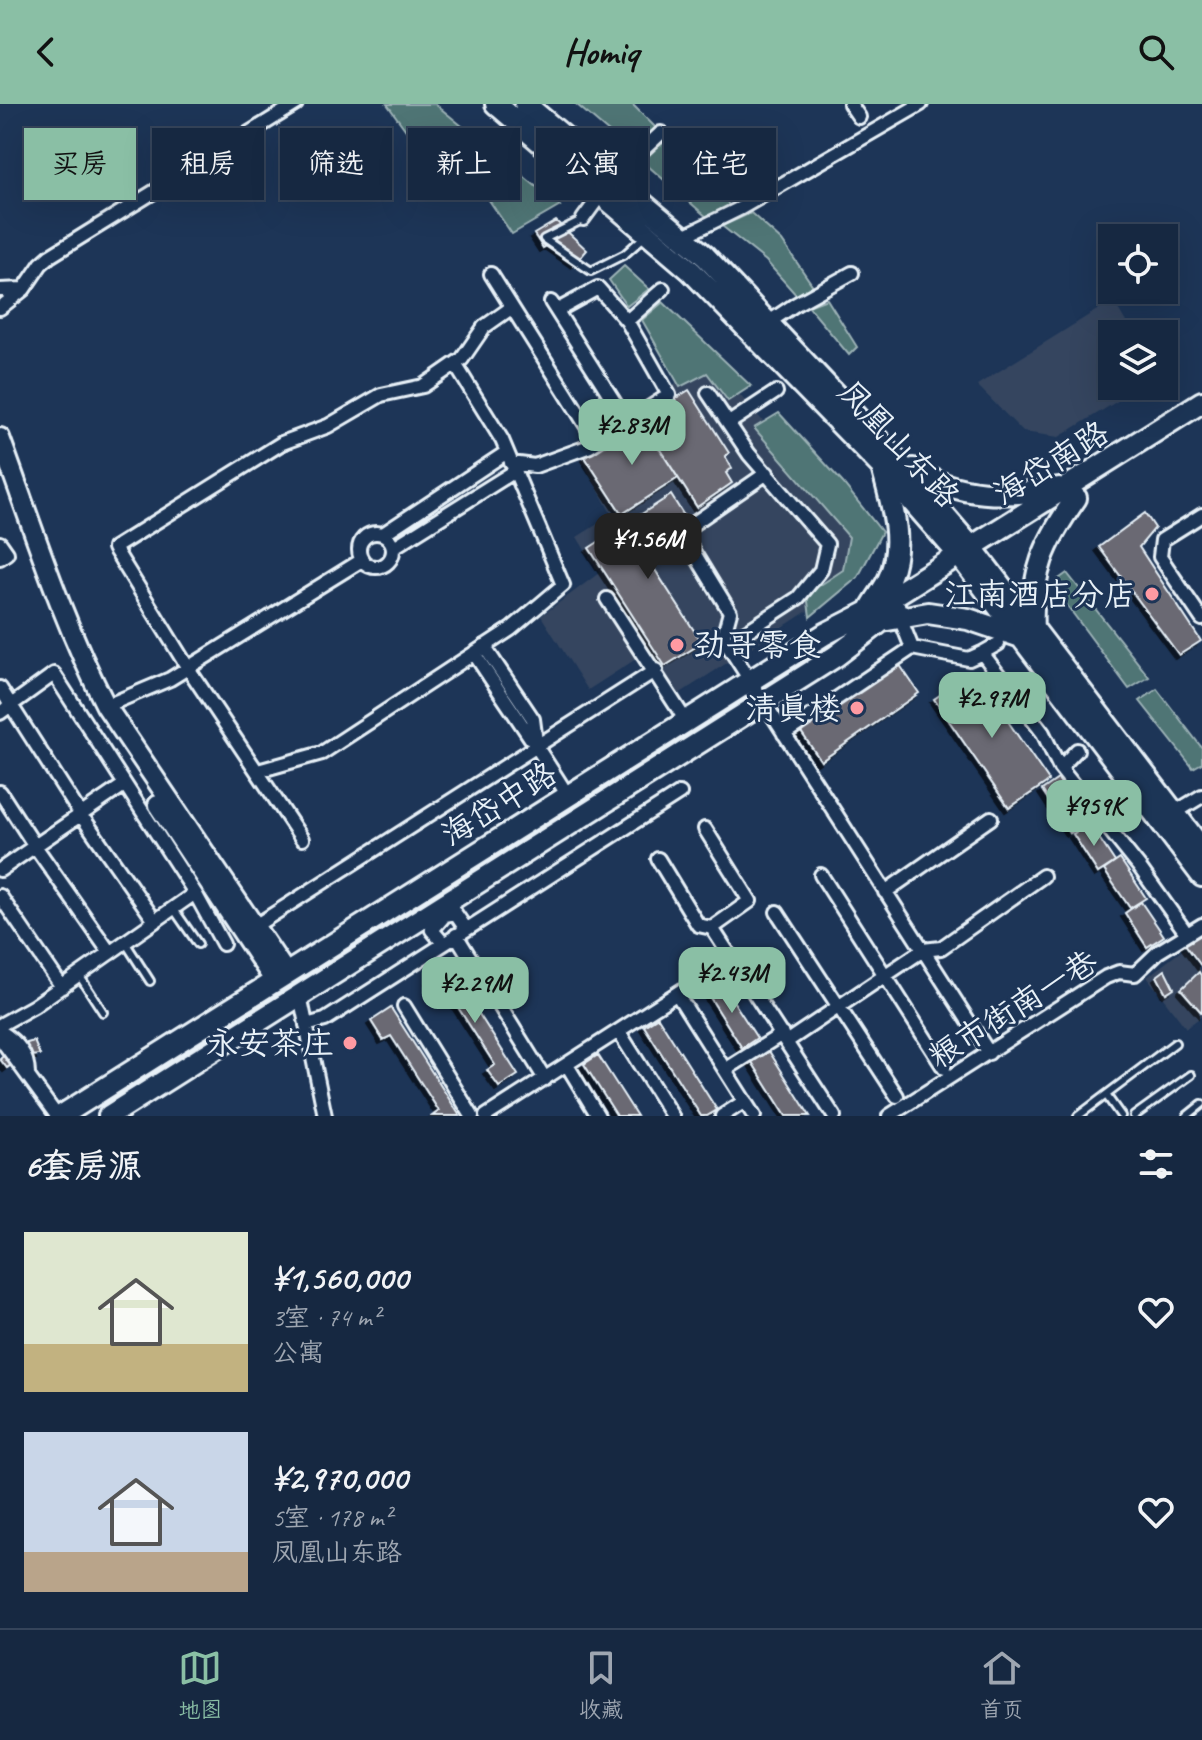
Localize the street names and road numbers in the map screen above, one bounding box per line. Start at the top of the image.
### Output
street label: 凤凰山东路 [829,372,969,516]
street label: 海岱南路 [986,412,1116,514]
street label: 海岱中路 [434,753,564,855]
street label: 粮市街南一巷 [921,941,1105,1077]

